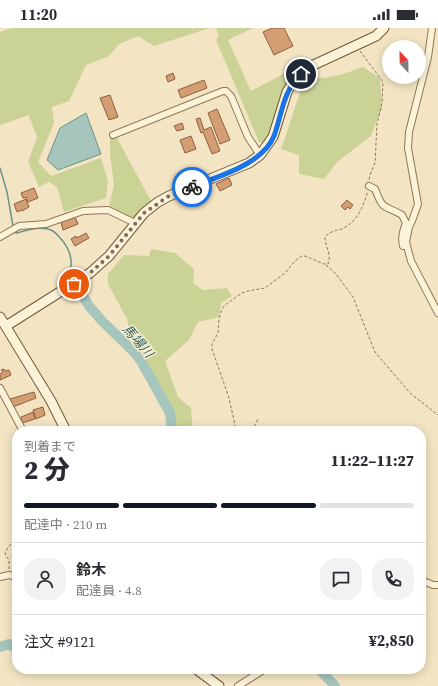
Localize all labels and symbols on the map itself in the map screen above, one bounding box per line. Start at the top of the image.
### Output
north arrow [382,40,426,84]
pin [284,57,318,91]
courier [172,167,212,207]
pin [57,267,91,301]
water label: 馬場川 [119,321,159,363]

